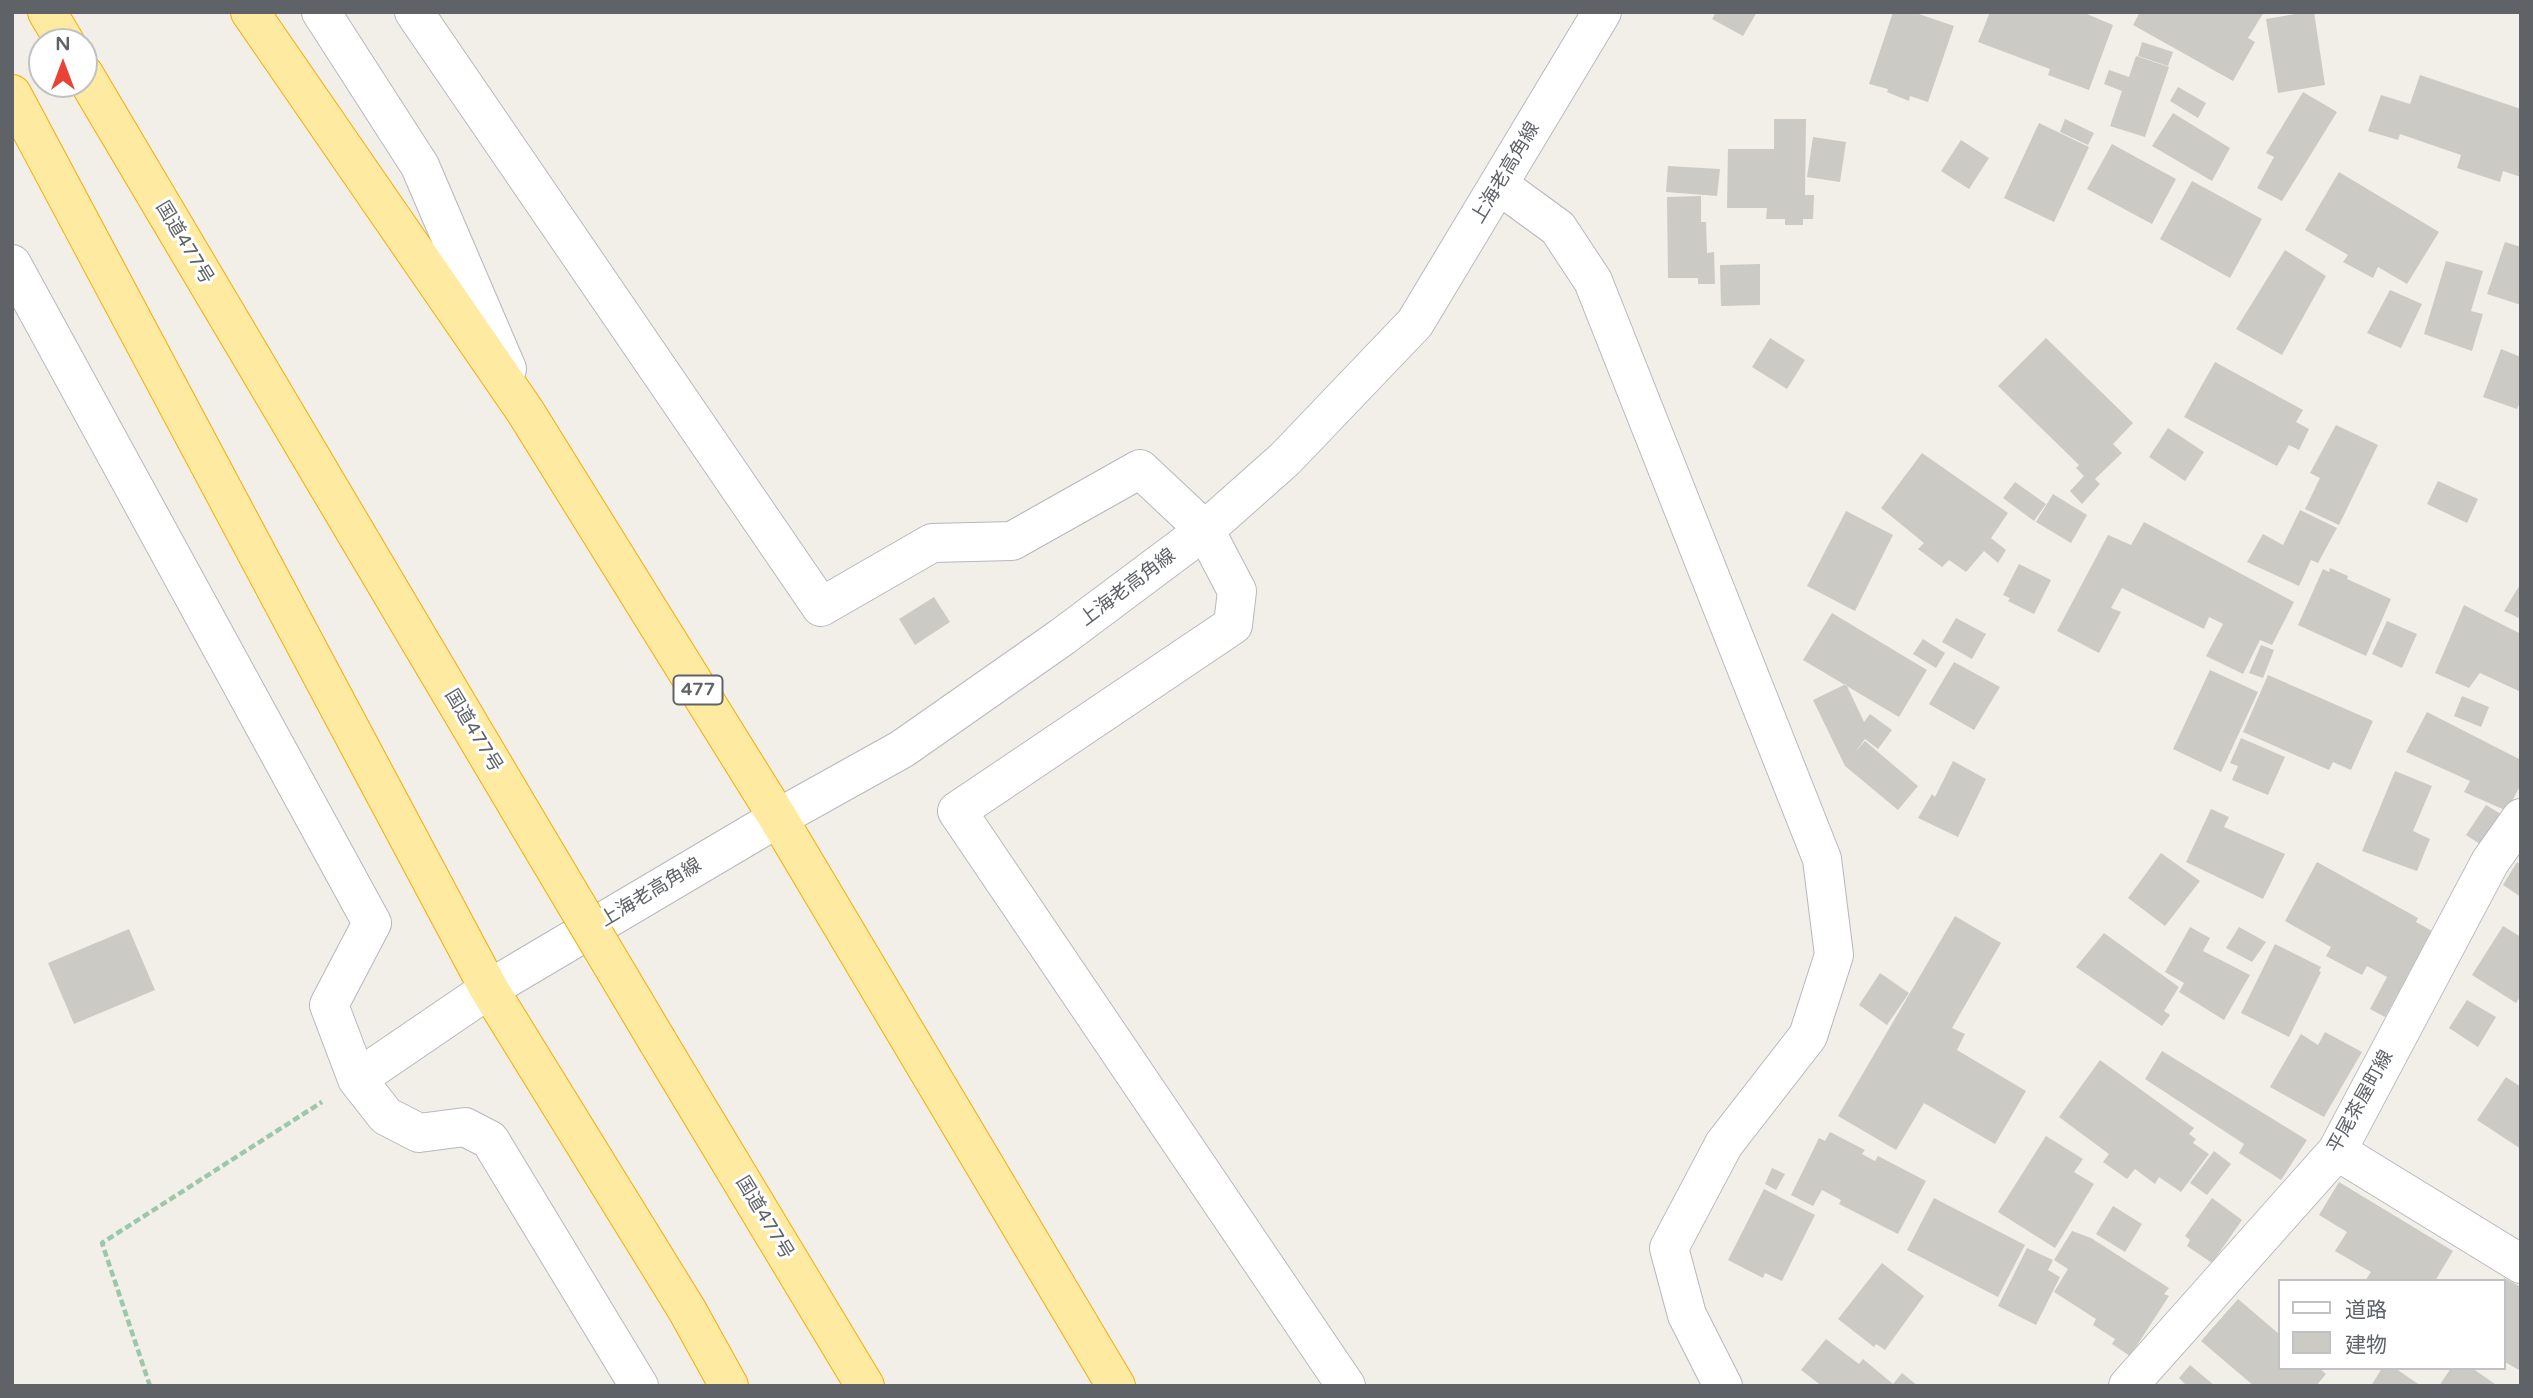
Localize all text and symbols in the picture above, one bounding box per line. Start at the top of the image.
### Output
north arrow [28,28,98,98]
text: N [55,33,71,55]
street label: 上海老高角線 [1467,118,1545,228]
street label: 国道477号 [150,197,218,289]
street label: 上海老高角線 [1076,545,1180,631]
road number: 477 [674,676,722,704]
street label: 国道477号 [439,685,507,777]
street label: 上海老高角線 [596,854,706,932]
street label: 平尾茶屋町線 [2323,1047,2399,1157]
street label: 国道477号 [730,1172,798,1264]
legend [2278,1279,2505,1370]
text: 道路 [2345,1298,2387,1323]
text: 建物 [2345,1333,2387,1358]

